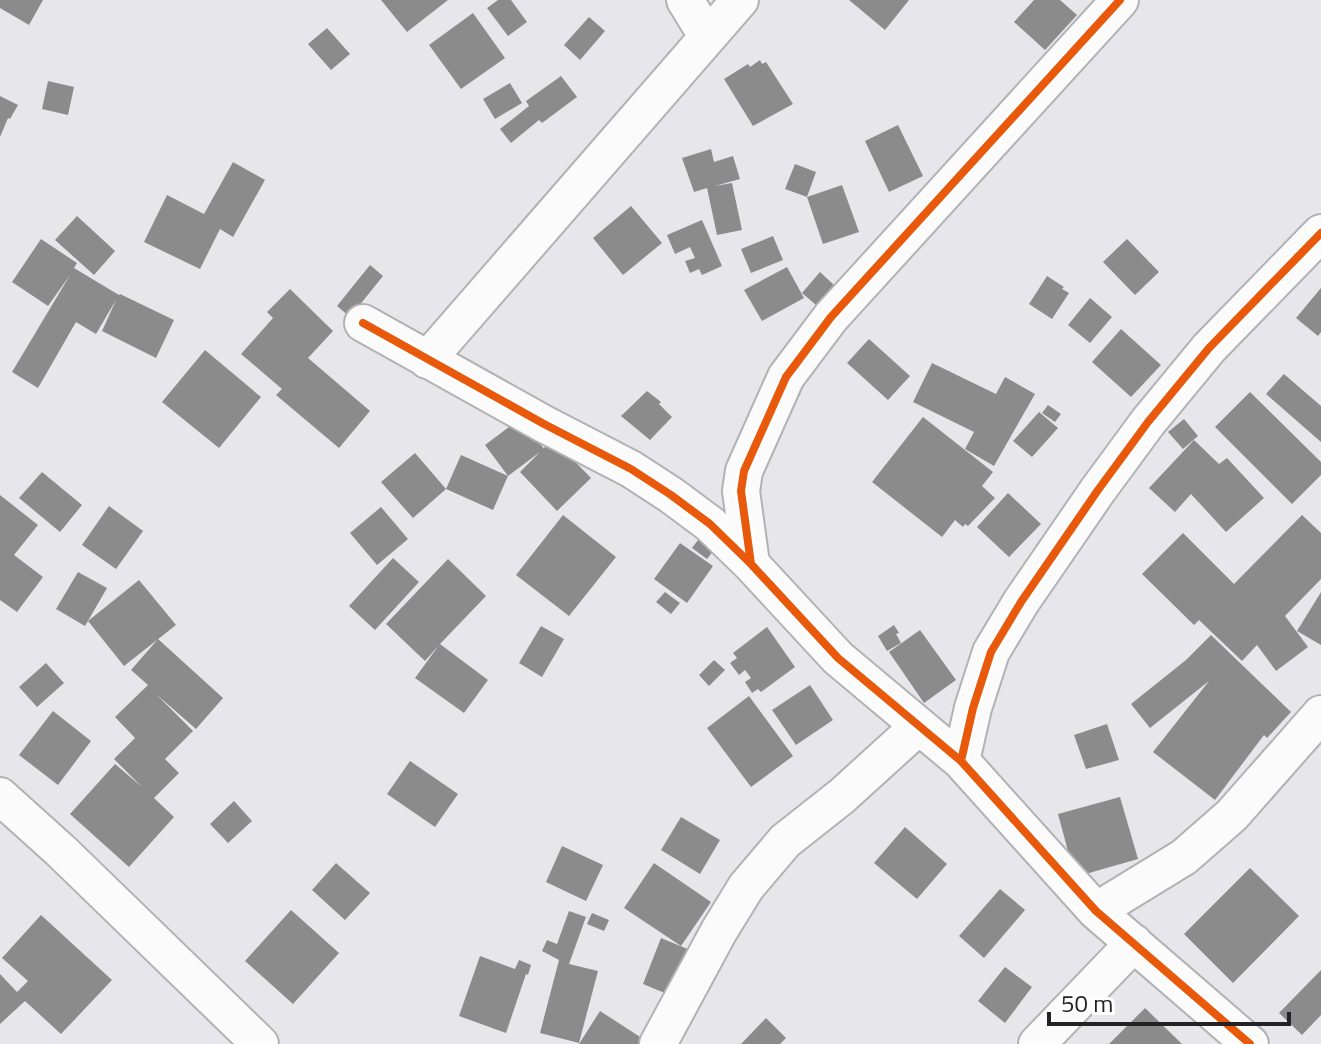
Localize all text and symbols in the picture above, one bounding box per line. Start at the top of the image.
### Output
scale bar [1049,976,1289,1026]
text: 50 m [1061,985,1113,1021]

